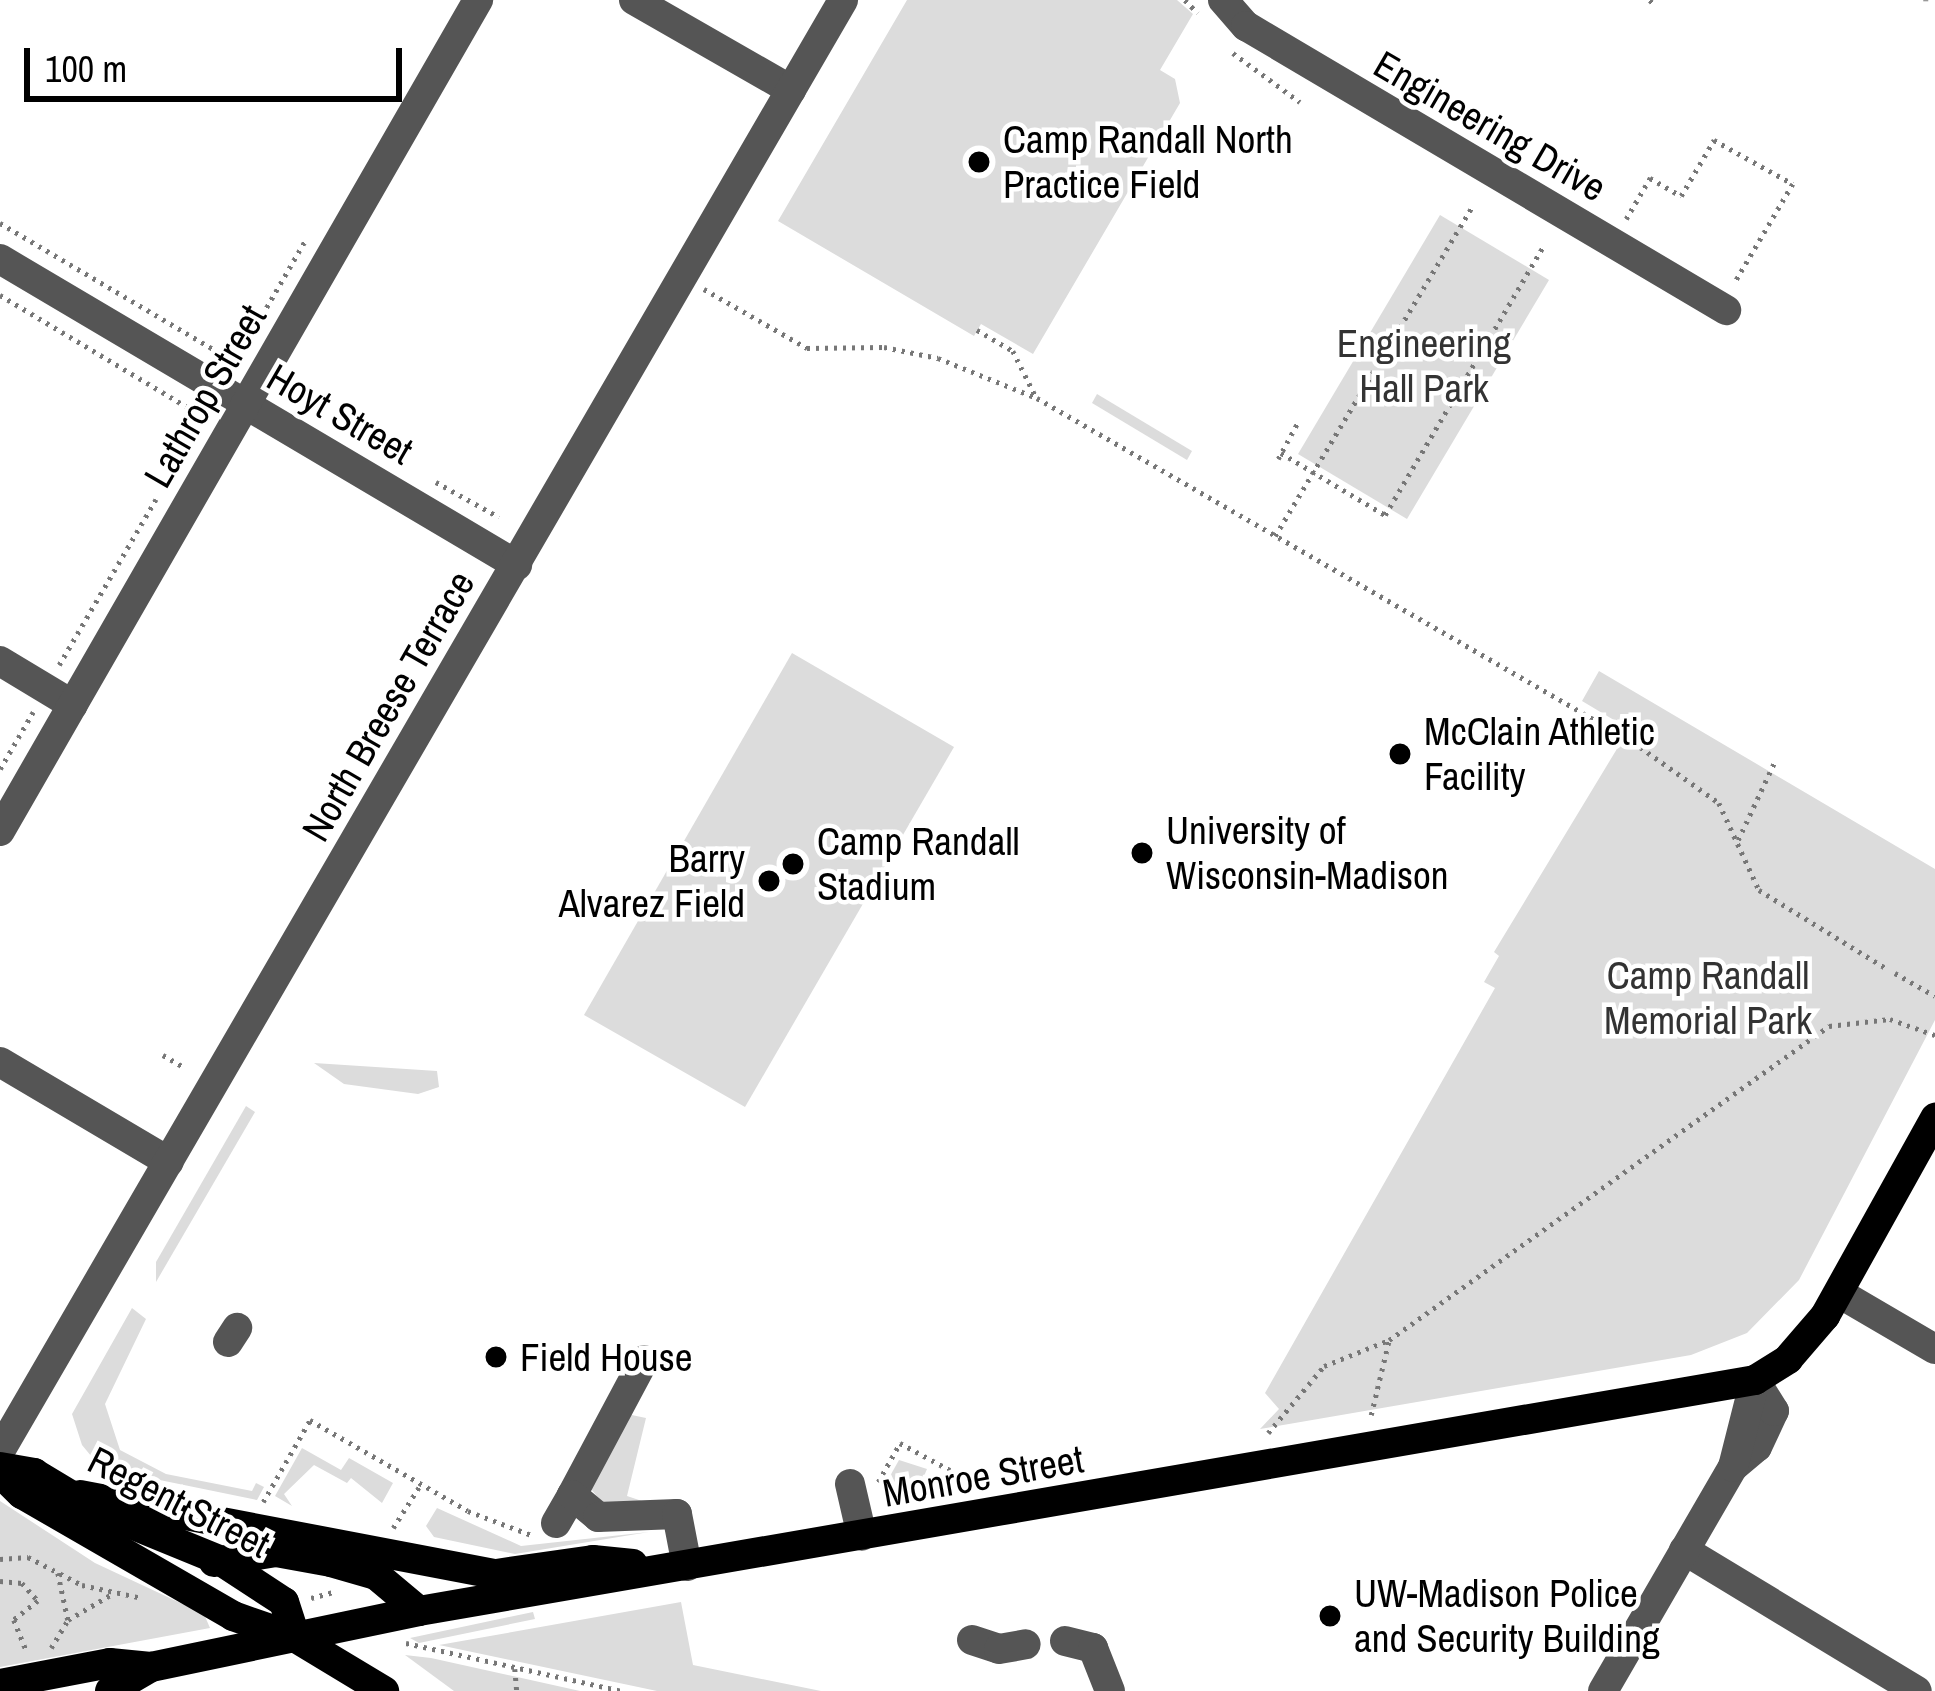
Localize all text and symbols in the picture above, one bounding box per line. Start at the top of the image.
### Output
scale bar [30,24,408,98]
street label: Engineering Drive [1366,41,1614,211]
text: 100 m [45,45,127,93]
place label: Camp Randall North Practice Field [1003,117,1293,208]
marker: Camp Randall North Practice Field [966,149,992,175]
street label: Lathrop Street [134,297,276,495]
park label: Engineering Hall Park [1337,321,1511,412]
street label: Hoyt Street [259,354,421,474]
street label: North Breese Terrace [292,563,484,849]
place label: McClain Athletic Facility [1424,709,1657,800]
marker: McClain Athletic Facility [1387,741,1413,767]
place label: University of Wisconsin-Madison [1166,808,1449,899]
place label: Camp Randall Stadium [817,819,1020,910]
place label: Barry Alvarez Field [558,836,745,927]
marker: University of Wisconsin-Madison [1129,840,1155,866]
marker: Camp Randall Stadium [780,851,806,877]
marker: Barry Alvarez Field [756,868,782,894]
park label: Camp Randall Memorial Park [1604,953,1812,1044]
place label: Field House [520,1334,692,1380]
marker: Field House [483,1344,509,1370]
street label: Monroe Street [879,1435,1087,1517]
street label: Regent Street [80,1436,278,1568]
place label: UW-Madison Police and Security Building [1354,1571,1660,1662]
marker: UW-Madison Police and Security Building [1317,1603,1343,1629]

